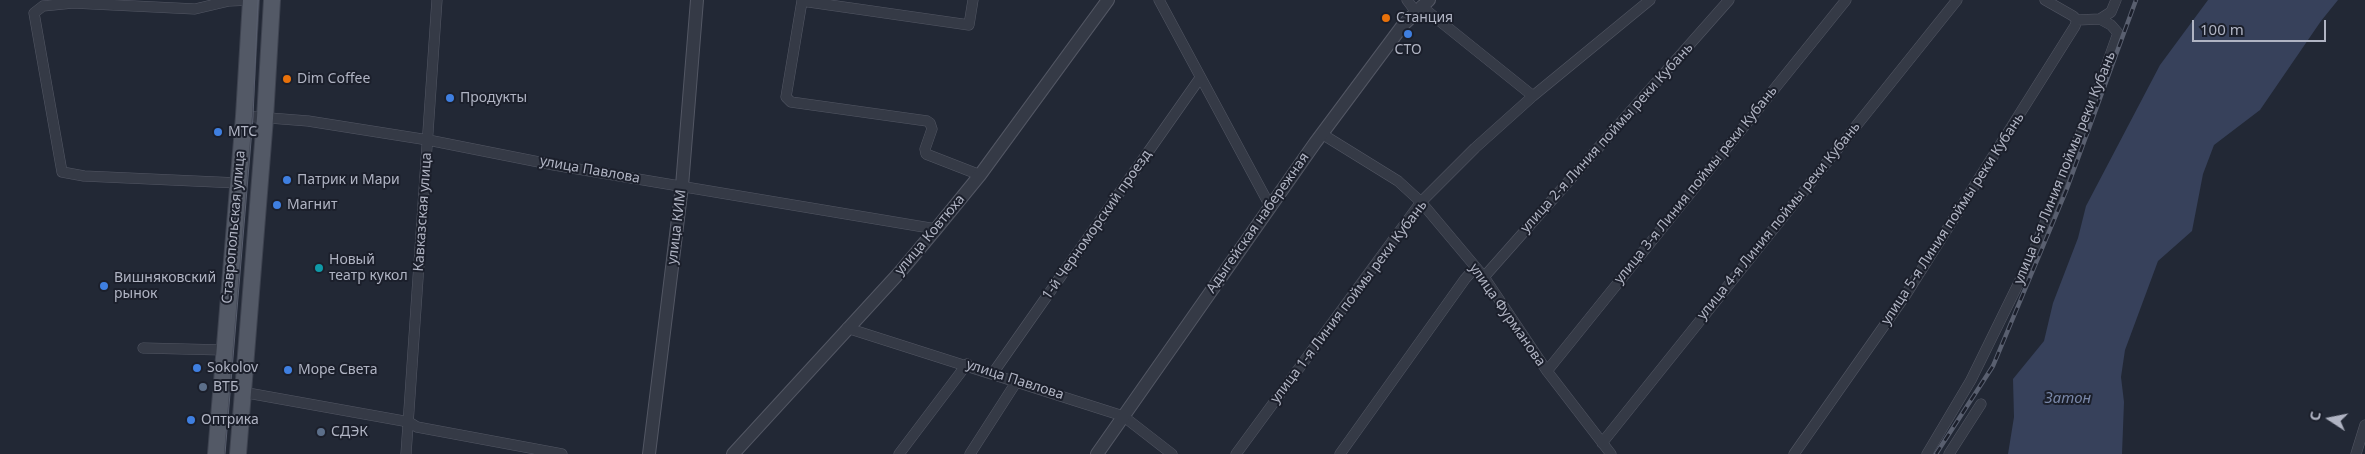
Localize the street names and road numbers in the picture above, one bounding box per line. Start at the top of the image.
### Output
street label: улица 2-я Линия поймы реки Кубань [1517,40,1697,236]
street label: улица 6-я Линия поймы реки Кубань [2010,49,2120,287]
street label: улица 3-я Линия поймы реки Кубань [1611,83,1781,287]
street label: улица 5-я Линия поймы реки Кубань [1878,110,2028,328]
street label: улица 4-я Линия поймы реки Кубань [1694,119,1864,323]
street label: 1-й Черноморский проезд [1039,147,1155,303]
street label: Ставропольская улица [219,150,249,304]
street label: Адыгейская набережная [1203,150,1313,296]
street label: Кавказская улица [410,152,436,272]
street label: улица Павлова [539,153,641,187]
street label: улица КИМ [664,189,690,265]
street label: улица Ковтюха [891,191,969,279]
street label: улица 1-я Линия поймы реки Кубань [1267,197,1431,407]
street label: улица Фурманова [1465,260,1549,370]
street label: улица Павлова [964,356,1066,404]

